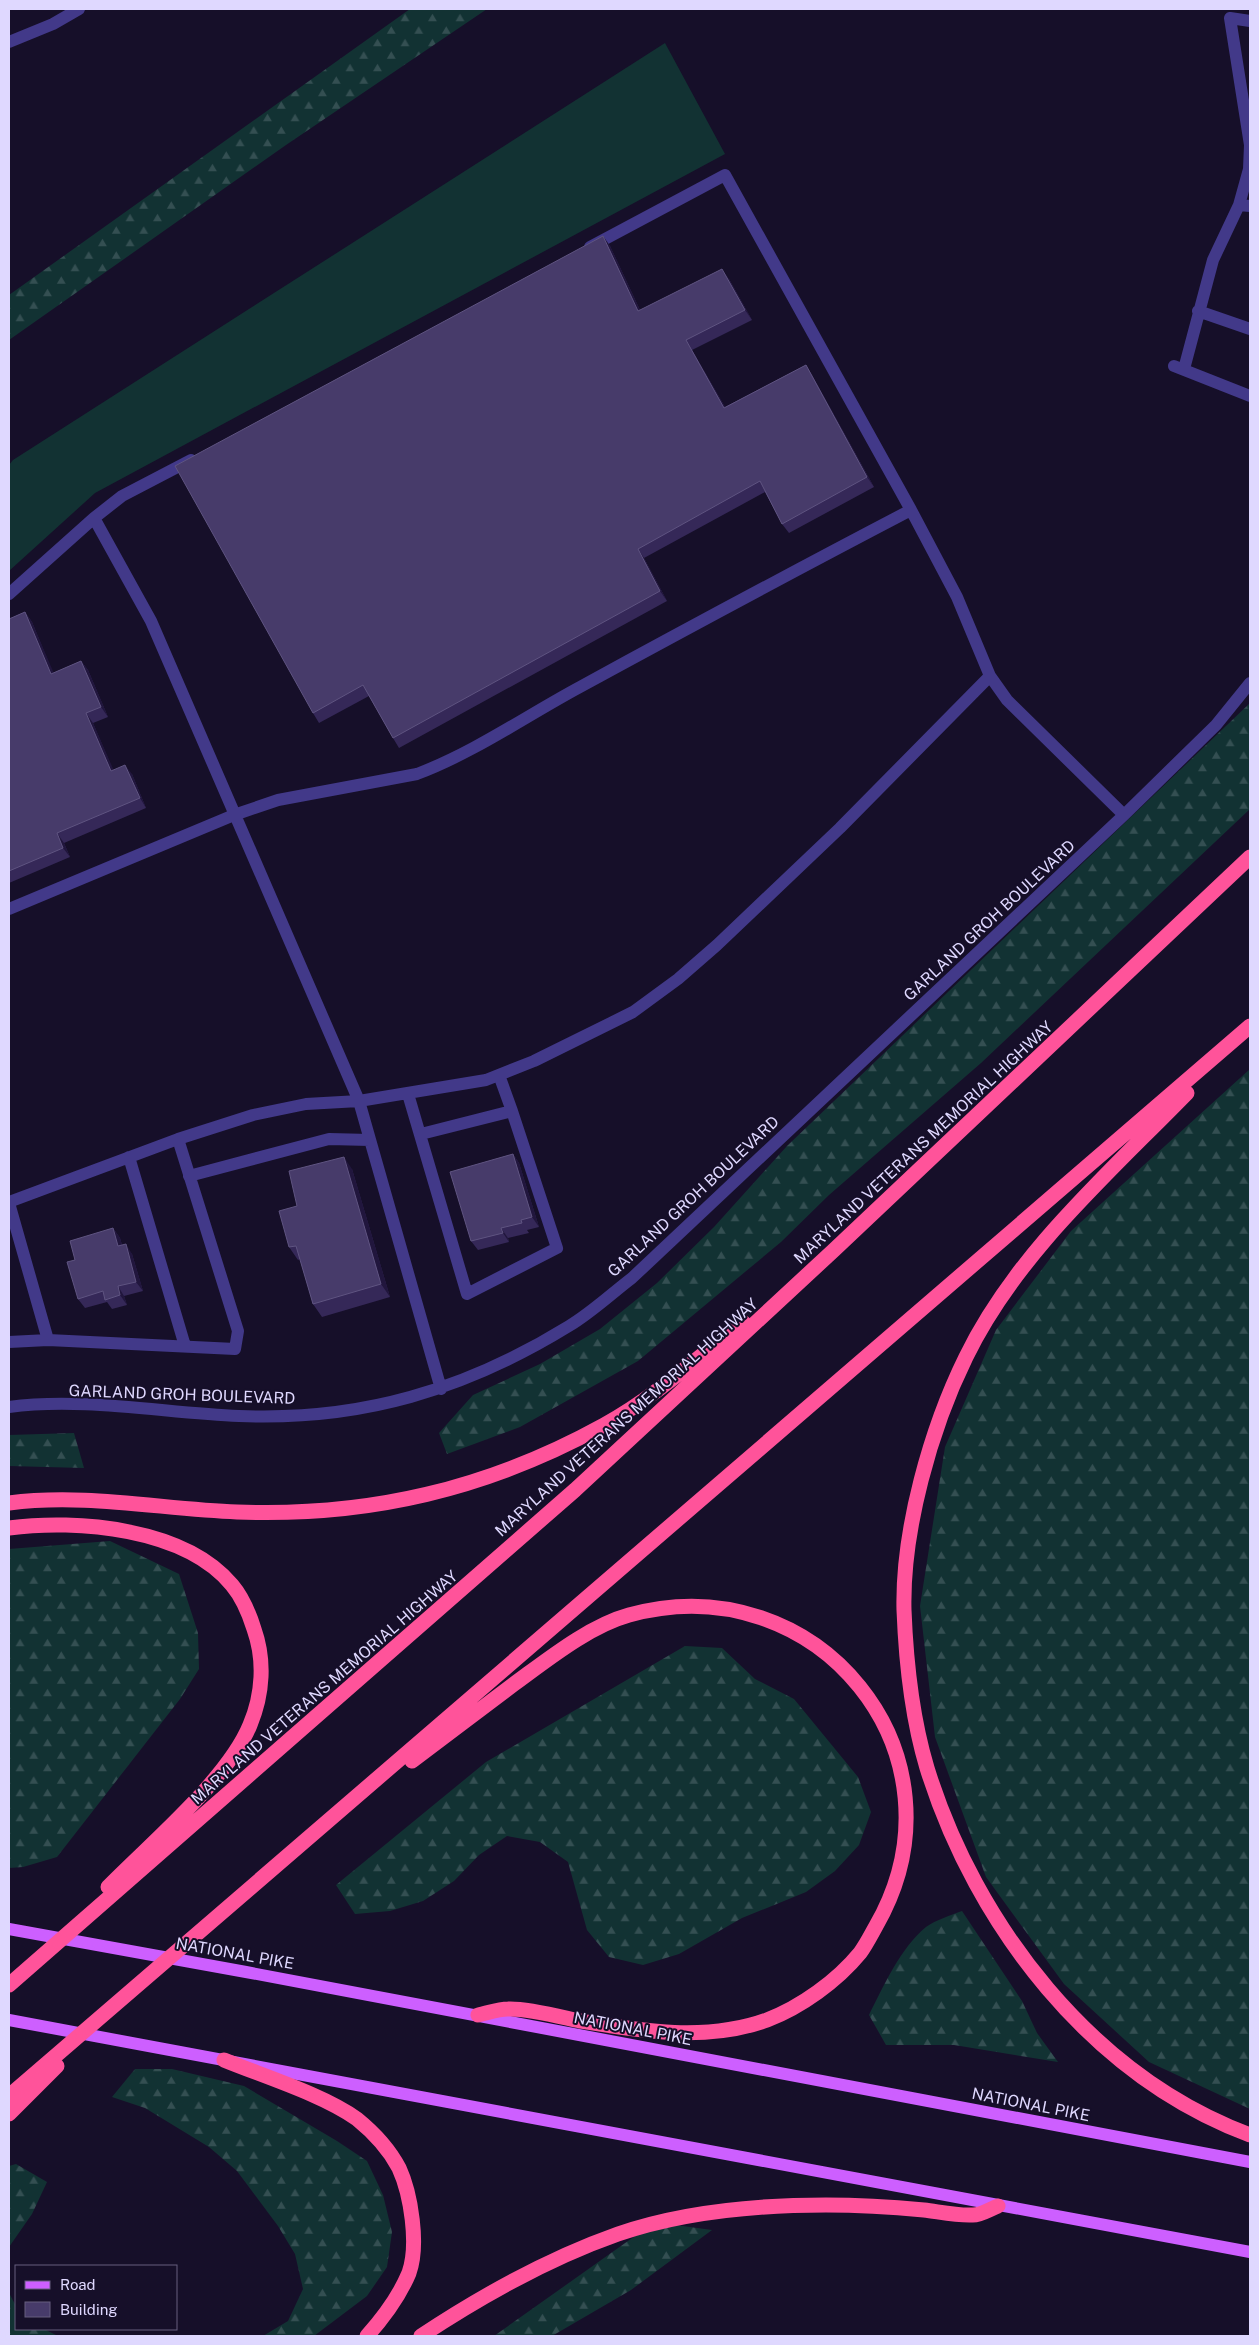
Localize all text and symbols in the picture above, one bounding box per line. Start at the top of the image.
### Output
street label: GARLAND GROH BOULEVARD [900,836,1079,1005]
street label: MARYLAND VETERANS MEMORIAL HIGHWAY [790,1017,1057,1268]
street label: GARLAND GROH BOULEVARD [604,1112,783,1281]
street label: MARYLAND VETERANS MEMORIAL HIGHWAY [491,1294,762,1540]
street label: GARLAND GROH BOULEVARD [68,1381,296,1408]
street label: MARYLAND VETERANS MEMORIAL HIGHWAY [187,1566,462,1808]
street label: NATIONAL PIKE [174,1934,296,1973]
street label: NATIONAL PIKE [572,2008,694,2049]
street label: NATIONAL PIKE [970,2084,1092,2125]
legend [15,2265,178,2330]
text: Road [60,2276,96,2293]
text: Building [60,2301,118,2318]

